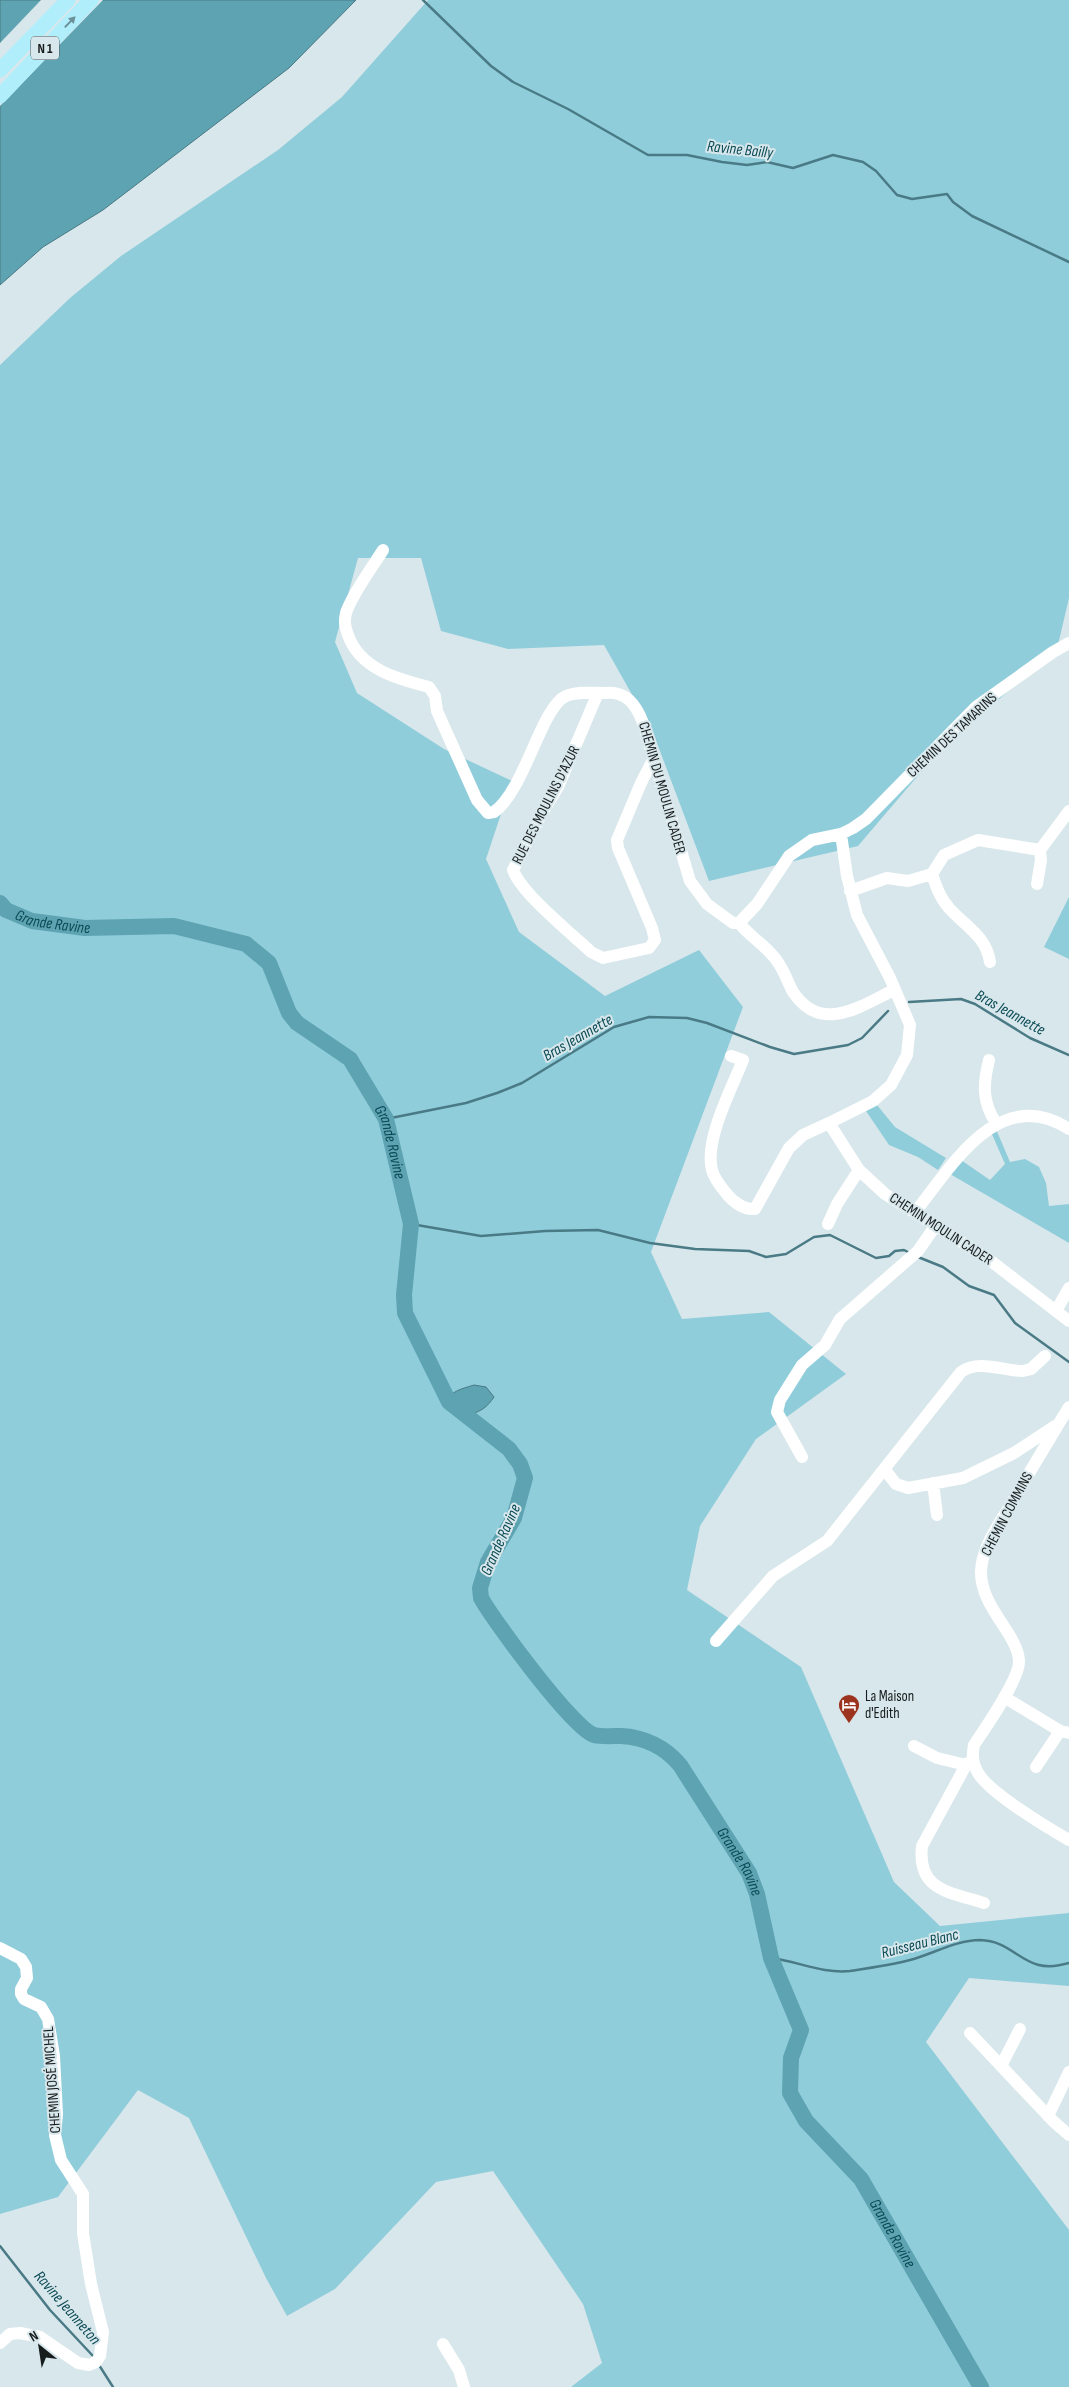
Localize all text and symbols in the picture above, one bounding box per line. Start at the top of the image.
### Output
one-way arrow [64,17,76,29]
road number: N 1 [31,36,59,59]
water label: Ravine Bailly [706,137,775,163]
street label: CHEMIN DES TAMARINS [903,688,1001,782]
street label: CHEMIN DU MOULIN CADER [634,720,690,856]
street label: RUE DES MOULINS D'AZUR [508,742,584,868]
water label: Grande Ravine [12,905,90,938]
water label: Bras Jeannette [972,986,1048,1040]
water label: Bras Jeannette [540,1010,616,1066]
water label: Grande Ravine [370,1101,409,1181]
street label: CHEMIN MOULIN CADER [886,1188,996,1270]
street label: CHEMIN COMMINS [977,1469,1037,1559]
water label: Grande Ravine [477,1501,525,1579]
place label: La Maison d'Edith [865,1687,914,1723]
hotel icon: La Maison d'Edith [837,1693,861,1724]
water label: Grande Ravine [713,1824,766,1899]
water label: Ruisseau Blanc [879,1925,961,1963]
street label: CHEMIN JOSÉ MICHEL [39,2026,65,2134]
water label: Grande Ravine [865,2196,920,2271]
water label: Ravine Jeanneton [30,2267,104,2349]
north arrow [15,2322,65,2372]
text: N [26,2327,41,2345]

